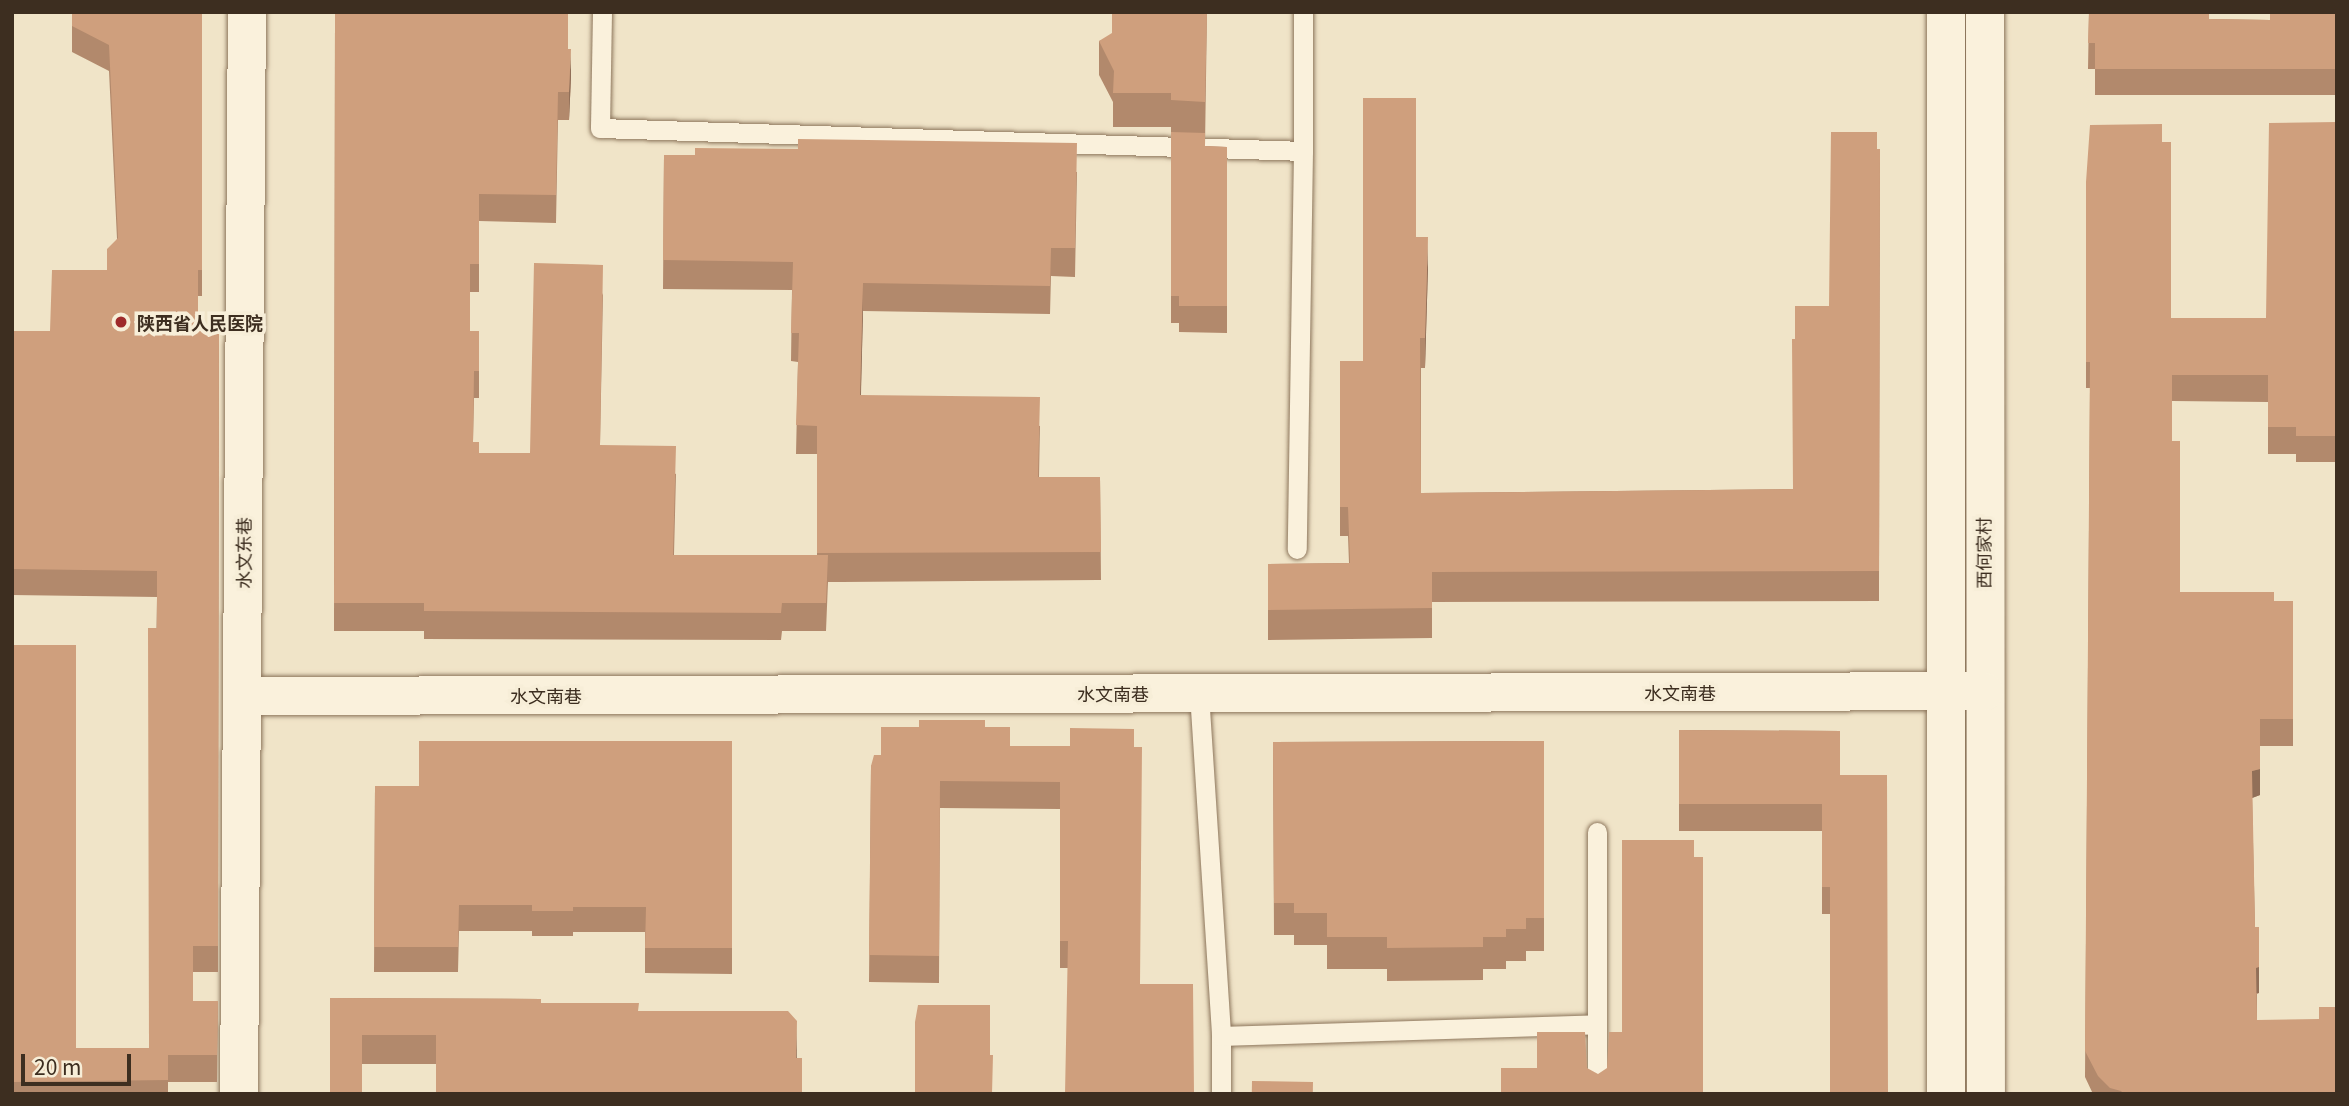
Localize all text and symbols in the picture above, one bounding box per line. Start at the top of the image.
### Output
place label: 陕西省人民医院 [137,311,263,333]
marker: 陕西省人民医院 [111,312,131,332]
street label: 水文东巷 [232,517,254,589]
street label: 西何家村 [1972,517,1994,589]
street label: 水文南巷 [1644,681,1716,703]
street label: 水文南巷 [1077,682,1149,704]
street label: 水文南巷 [510,684,582,706]
scale bar [24,1040,135,1084]
text: 20 m [34,1051,81,1081]

